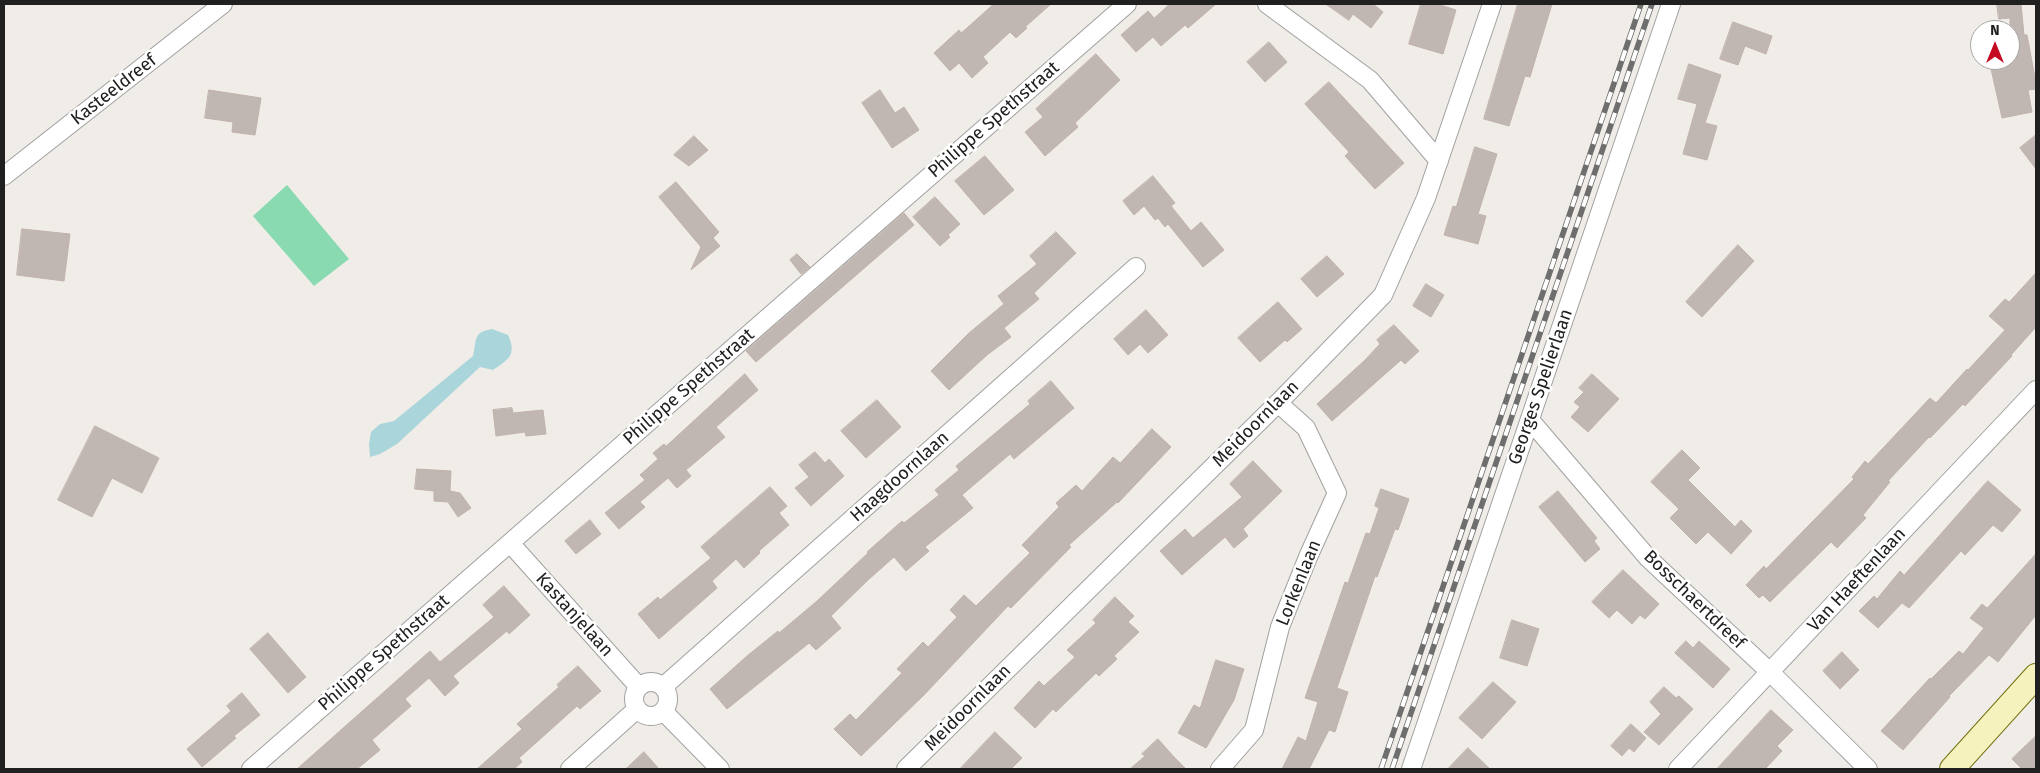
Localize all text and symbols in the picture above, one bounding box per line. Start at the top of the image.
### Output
north arrow [1970,20,2020,70]
text: N [1990,22,2000,39]
street label: Kasteeldreef [67,50,161,130]
street label: Philippe Spethstraat [924,57,1064,183]
street label: Georges Spelierlaan [1504,306,1578,468]
street label: Philippe Spethstraat [619,324,759,450]
street label: Meidoornlaan [1208,376,1304,472]
street label: Haagdoornlaan [846,427,954,527]
street label: Van Haeftenlaan [1803,524,1911,636]
street label: Lorkenlaan [1272,537,1326,629]
street label: Bosschaertdreef [1639,546,1749,654]
street label: Kastanjelaan [531,569,617,661]
street label: Philippe Spethstraat [314,590,454,716]
street label: Meidoornlaan [920,660,1016,756]

